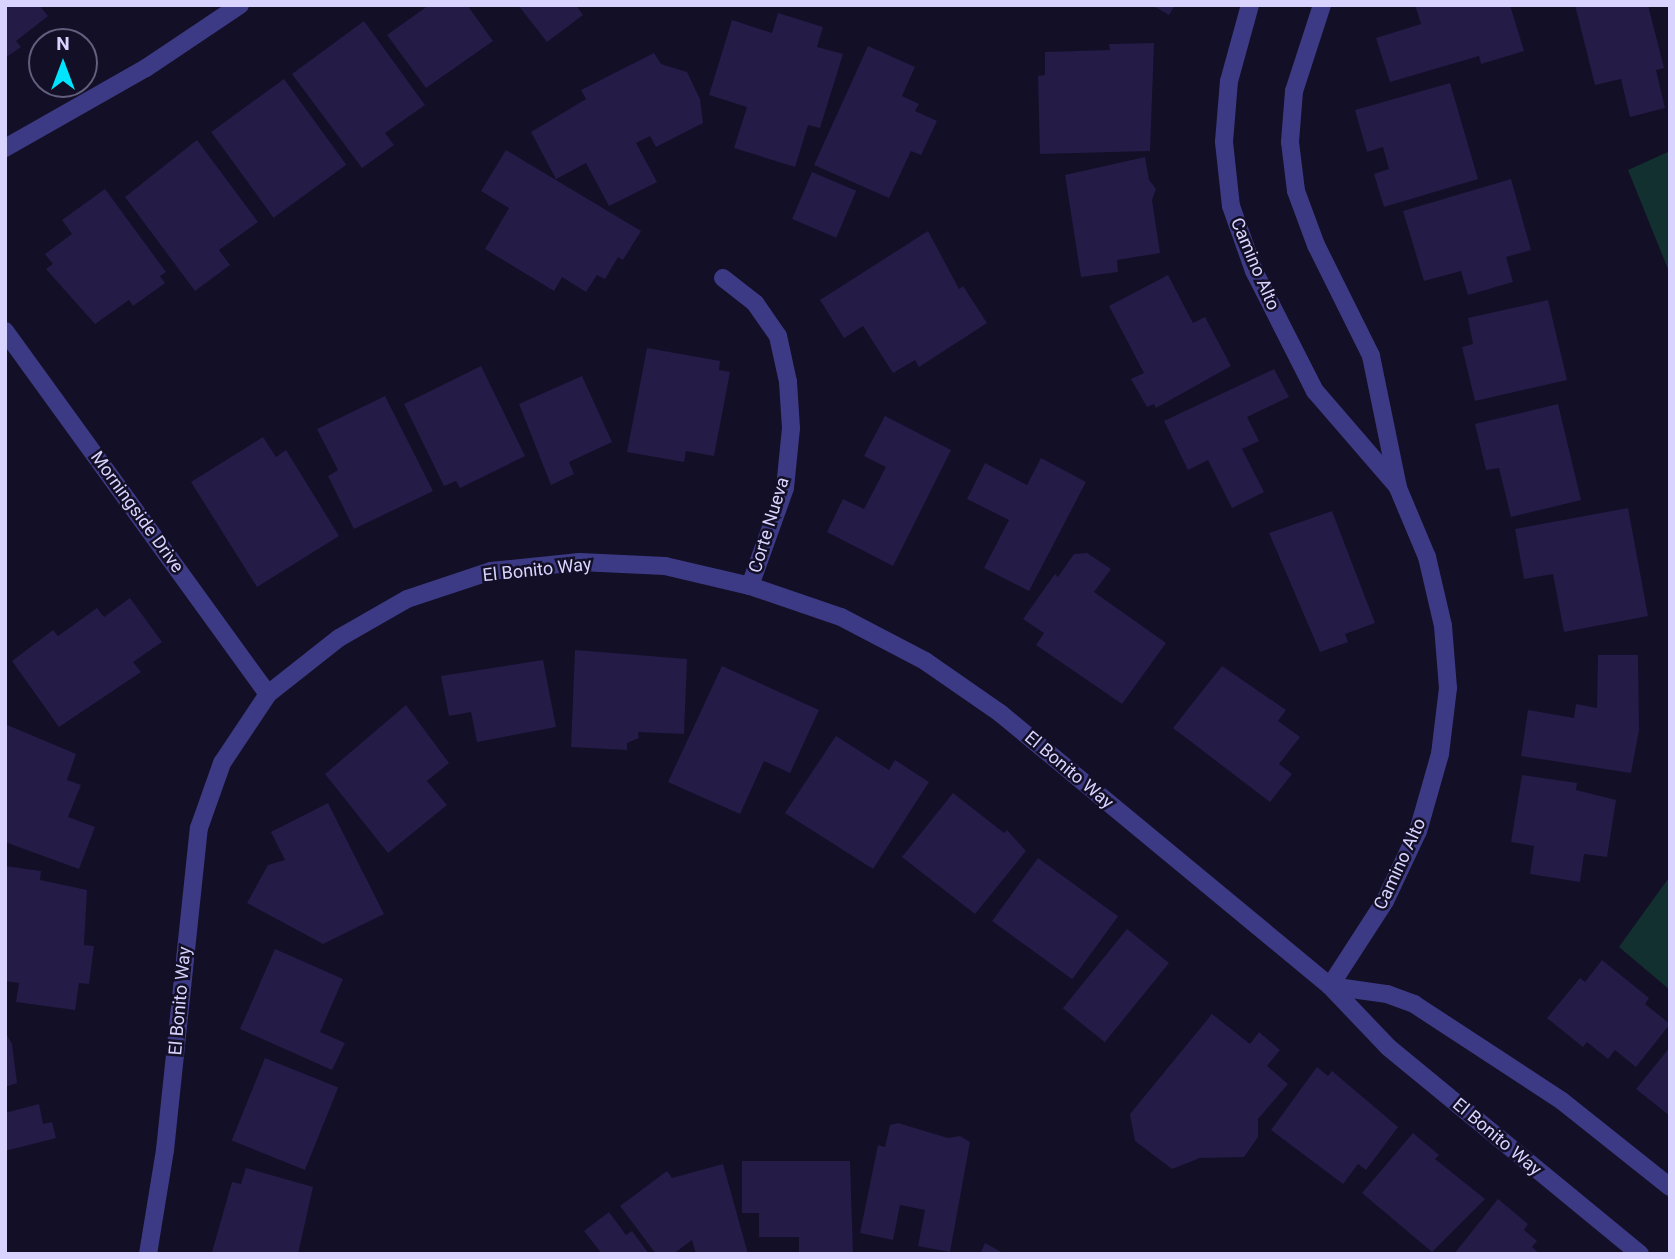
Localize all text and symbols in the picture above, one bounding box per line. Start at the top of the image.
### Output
north arrow [28,28,98,98]
text: N [56,32,70,55]
street label: Camino Alto [1226,214,1284,314]
street label: Morningside Drive [86,447,188,577]
street label: Corte Nueva [744,475,794,575]
street label: El Bonito Way [482,554,592,586]
street label: El Bonito Way [1020,727,1118,813]
street label: Camino Alto [1369,815,1431,913]
street label: El Bonito Way [164,946,196,1056]
street label: El Bonito Way [1448,1094,1546,1180]

